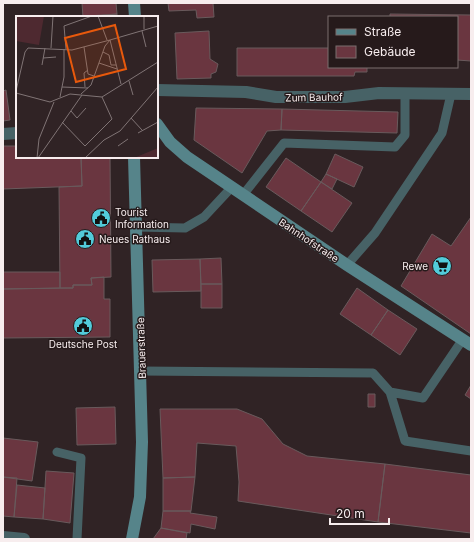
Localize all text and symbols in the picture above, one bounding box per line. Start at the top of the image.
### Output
inset map [16,16,158,158]
legend [328,16,458,68]
text: Straße [364,24,401,39]
text: Gebäude [364,44,416,59]
street label: Zum Bauhof [285,90,343,104]
place label: Tourist Information [115,206,169,230]
public building icon: Tourist Information [90,207,112,229]
street label: Bahnhofstraße [277,216,341,264]
public building icon: Neues Rathaus [74,228,96,250]
place label: Neues Rathaus [99,233,170,245]
supermarket icon: Rewe [431,255,453,277]
place label: Rewe [402,260,428,272]
public building icon: Deutsche Post [72,315,94,337]
street label: Brauerstraße [134,317,148,379]
place label: Deutsche Post [49,338,118,350]
scale bar [330,500,389,526]
text: 20 m [336,506,365,521]

